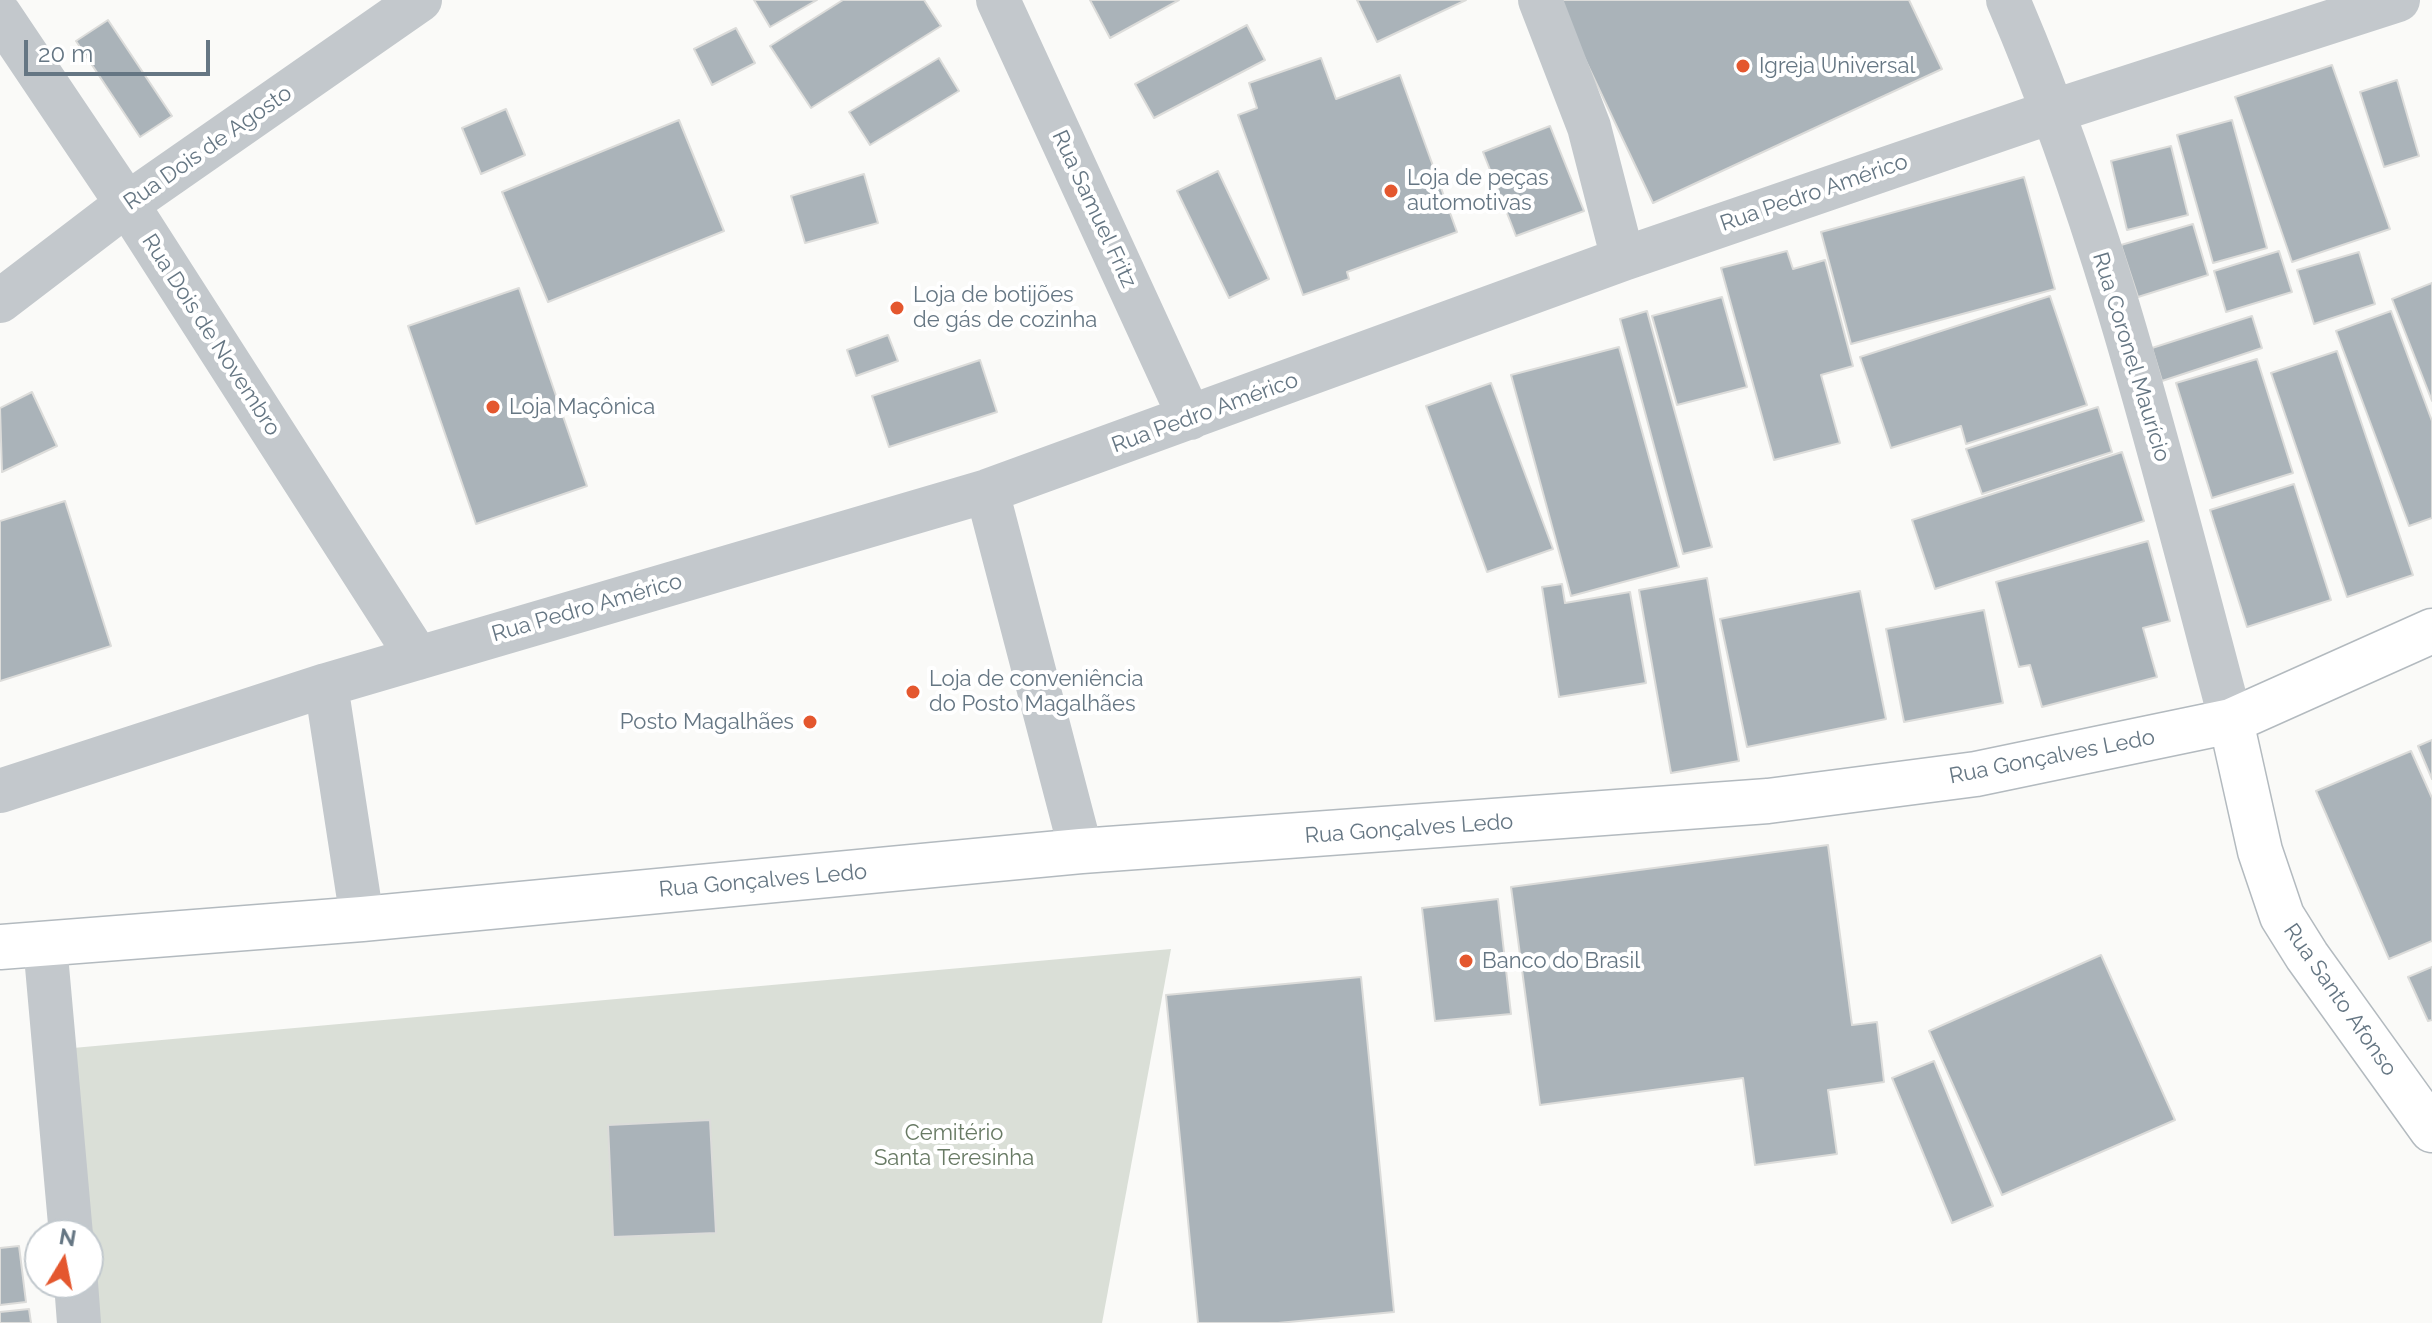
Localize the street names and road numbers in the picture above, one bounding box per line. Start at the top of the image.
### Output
street label: Rua Dois de Agosto [119,80,297,216]
street label: Rua Samuel Fritz [1046,126,1142,292]
street label: Rua Pedro Américo [1717,149,1911,237]
street label: Rua Dois de Novembro [136,229,286,441]
street label: Rua Coronel Maurício [2087,249,2175,465]
street label: Rua Pedro Américo [1108,367,1302,459]
street label: Rua Pedro Américo [489,568,685,648]
street label: Rua Gonçalves Ledo [1947,724,2157,790]
street label: Rua Gonçalves Ledo [1304,809,1514,849]
street label: Rua Gonçalves Ledo [658,859,868,903]
street label: Rua Santo Afonso [2278,919,2402,1081]

